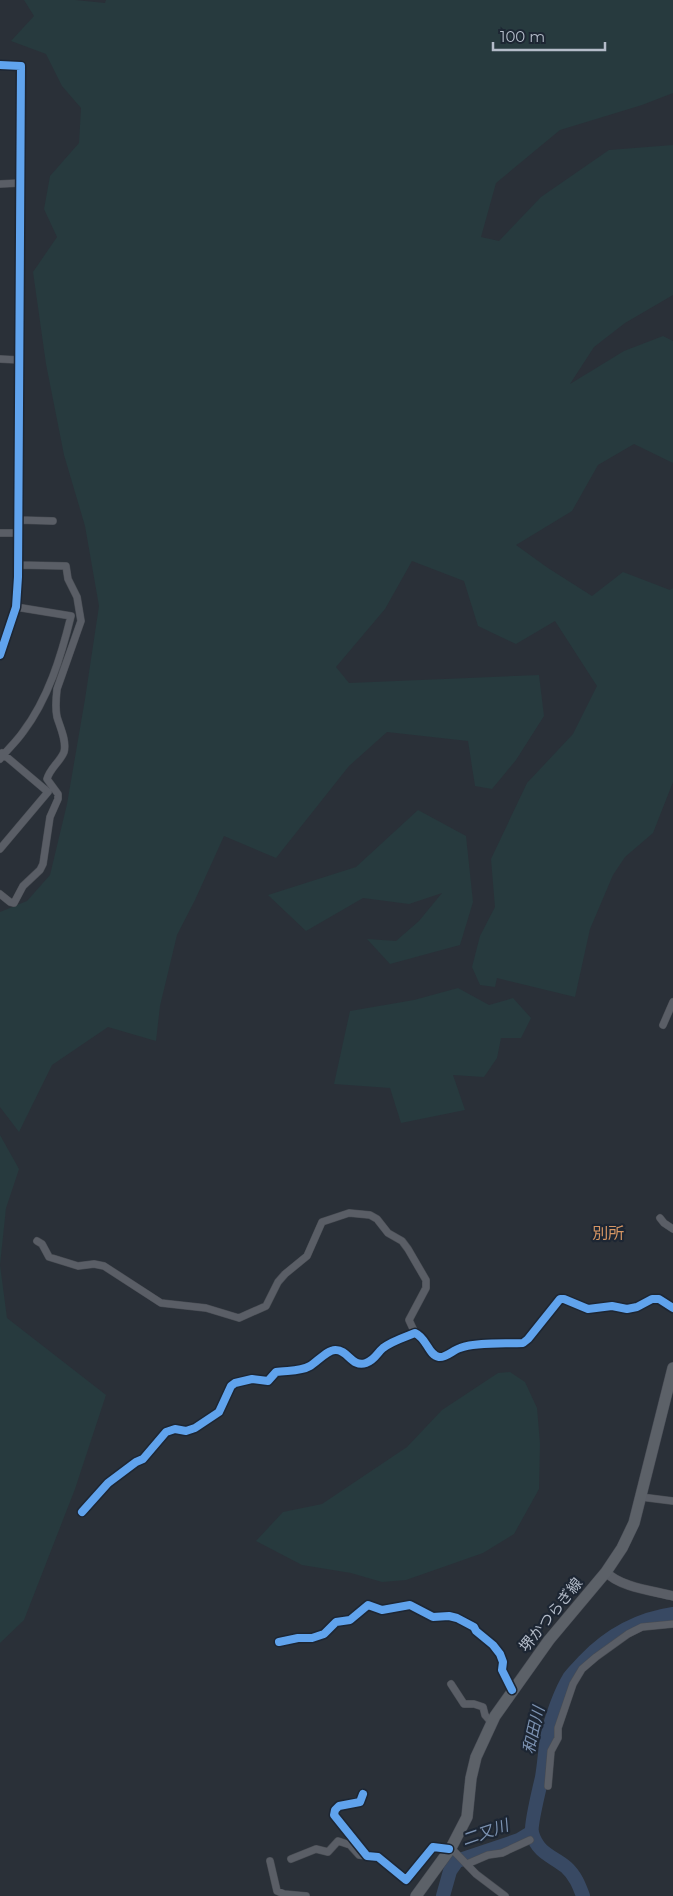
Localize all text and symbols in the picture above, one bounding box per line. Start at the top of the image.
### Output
scale bar [493,20,606,52]
text: 100 m [500,27,545,46]
district label: 別所 [592,1224,624,1243]
street label: 堺かつらぎ線 [515,1574,586,1656]
water label: 和田川 [519,1703,549,1756]
water label: 二又川 [459,1815,513,1849]

